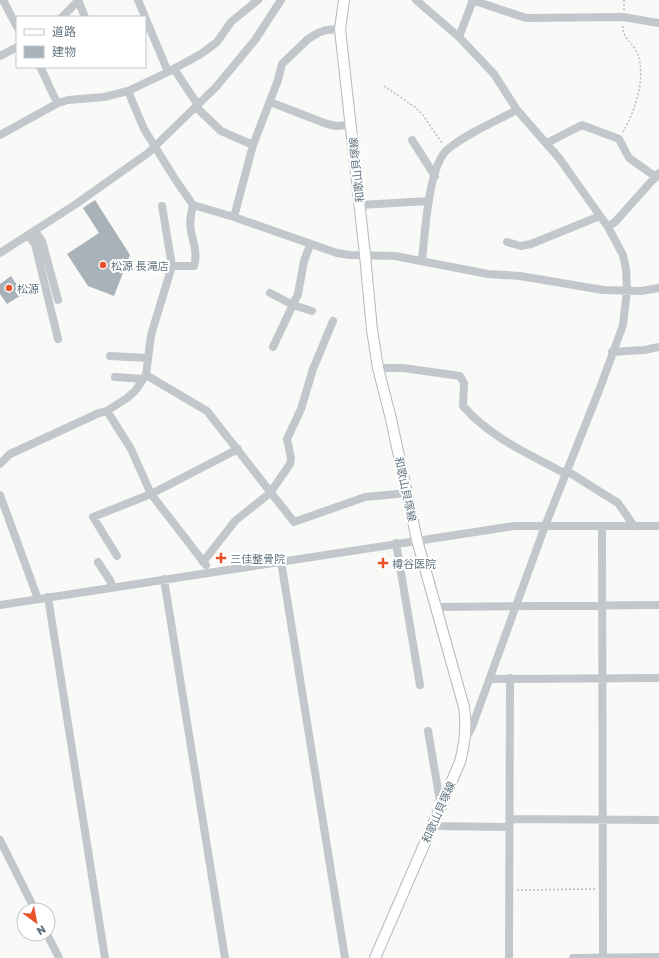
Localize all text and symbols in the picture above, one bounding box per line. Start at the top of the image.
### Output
legend [16,16,146,68]
text: 道路 [52,24,76,39]
text: 建物 [52,44,76,59]
street label: 和歌山貝塚線 [346,137,366,203]
place label: 松源 長滝店 [111,259,169,272]
marker: 松源 長滝店 [98,260,108,270]
place label: 松源 [17,282,39,295]
marker: 松源 [4,283,14,293]
street label: 和歌山貝塚線 [393,455,419,523]
marker: 三佳整骨院 [215,552,227,564]
place label: 三佳整骨院 [230,552,285,565]
marker: 樽谷医院 [377,557,389,569]
place label: 樽谷医院 [392,557,436,570]
street label: 和歌山貝塚線 [419,779,457,845]
north arrow [16,902,56,942]
text: N [35,923,49,939]

